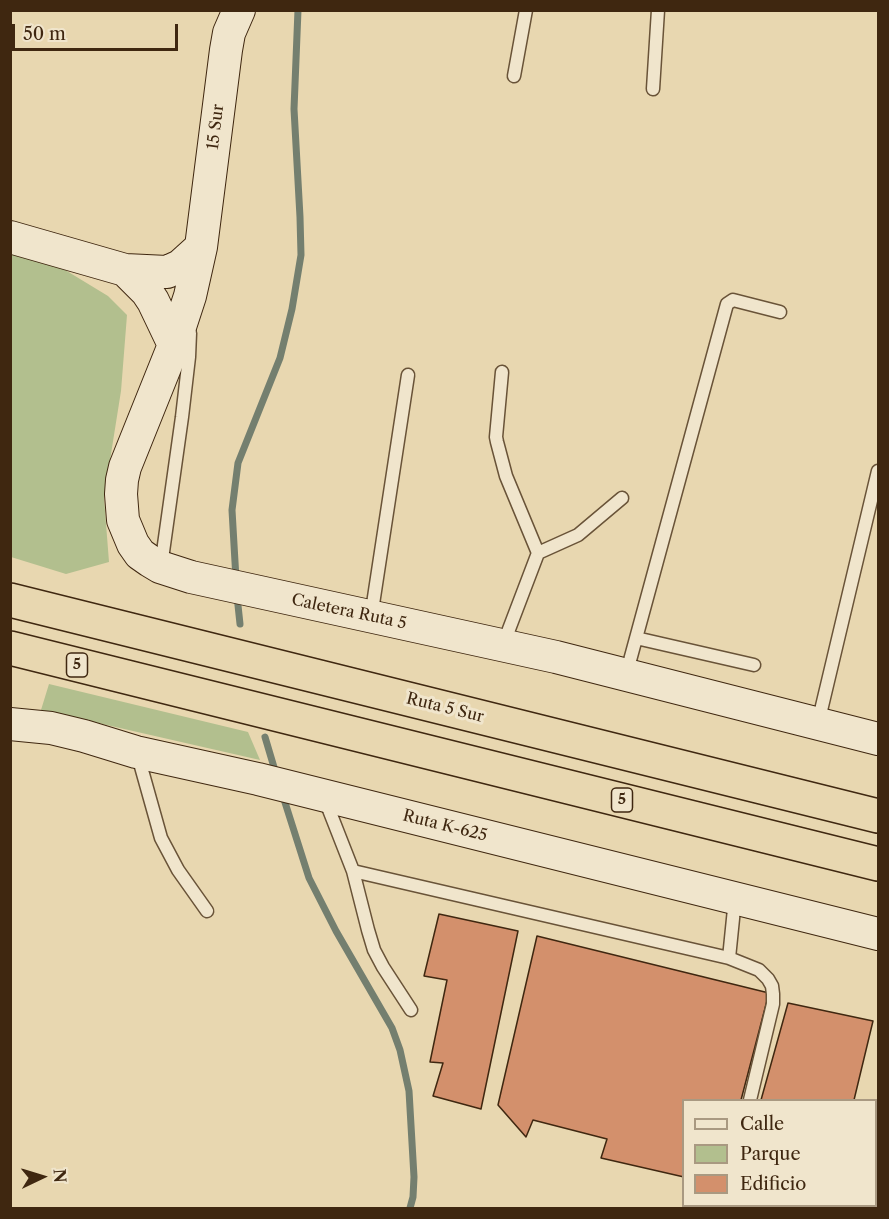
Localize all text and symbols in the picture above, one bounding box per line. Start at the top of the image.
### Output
scale bar [15,12,182,50]
text: 50 m [23,23,66,45]
street label: 15 Sur [204,103,228,151]
street label: Caletera Ruta 5 [290,590,408,634]
road number: 5 [66,653,88,677]
street label: Ruta 5 Sur [404,689,486,727]
road number: 5 [612,788,632,812]
street label: Ruta K-625 [401,806,489,846]
legend [682,1099,877,1207]
text: Calle [740,1113,784,1135]
text: Parque [740,1143,801,1165]
north arrow [12,1147,72,1207]
text: N [49,1168,70,1183]
text: Edificio [740,1173,806,1195]

